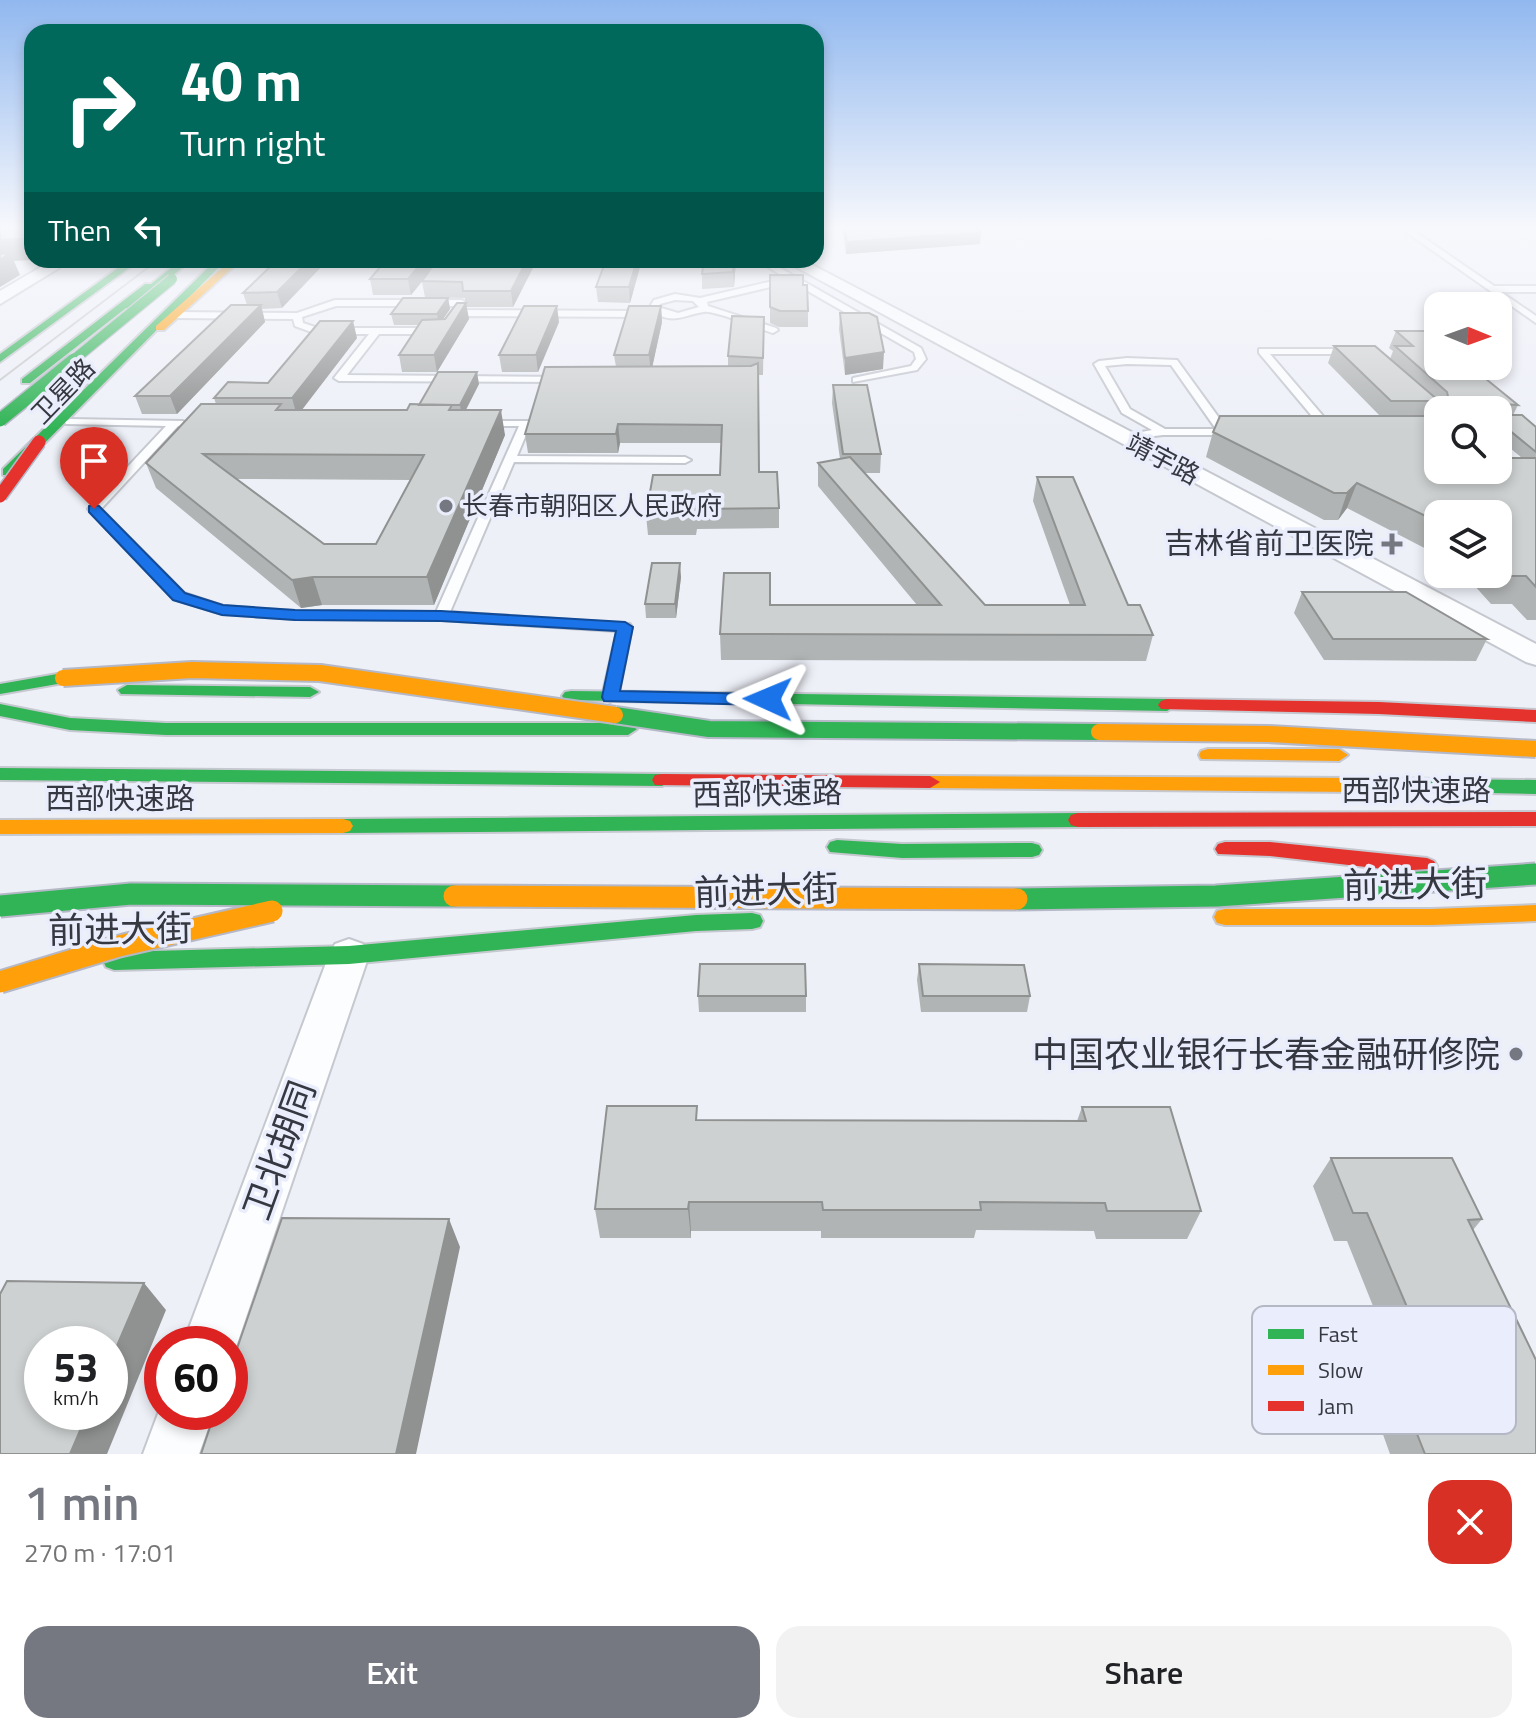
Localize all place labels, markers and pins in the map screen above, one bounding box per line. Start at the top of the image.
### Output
pin [60,427,128,509]
place label: 长春市朝阳区人民政府 [462,486,722,525]
marker: 长春市朝阳区人民政府 [437,497,455,515]
place label: 吉林省前卫医院 [1164,520,1374,566]
marker: 吉林省前卫医院 [1381,533,1403,555]
place label: 中国农业银行长春金融研修院 [1032,1026,1500,1081]
marker: 中国农业银行长春金融研修院 [1507,1045,1525,1063]

